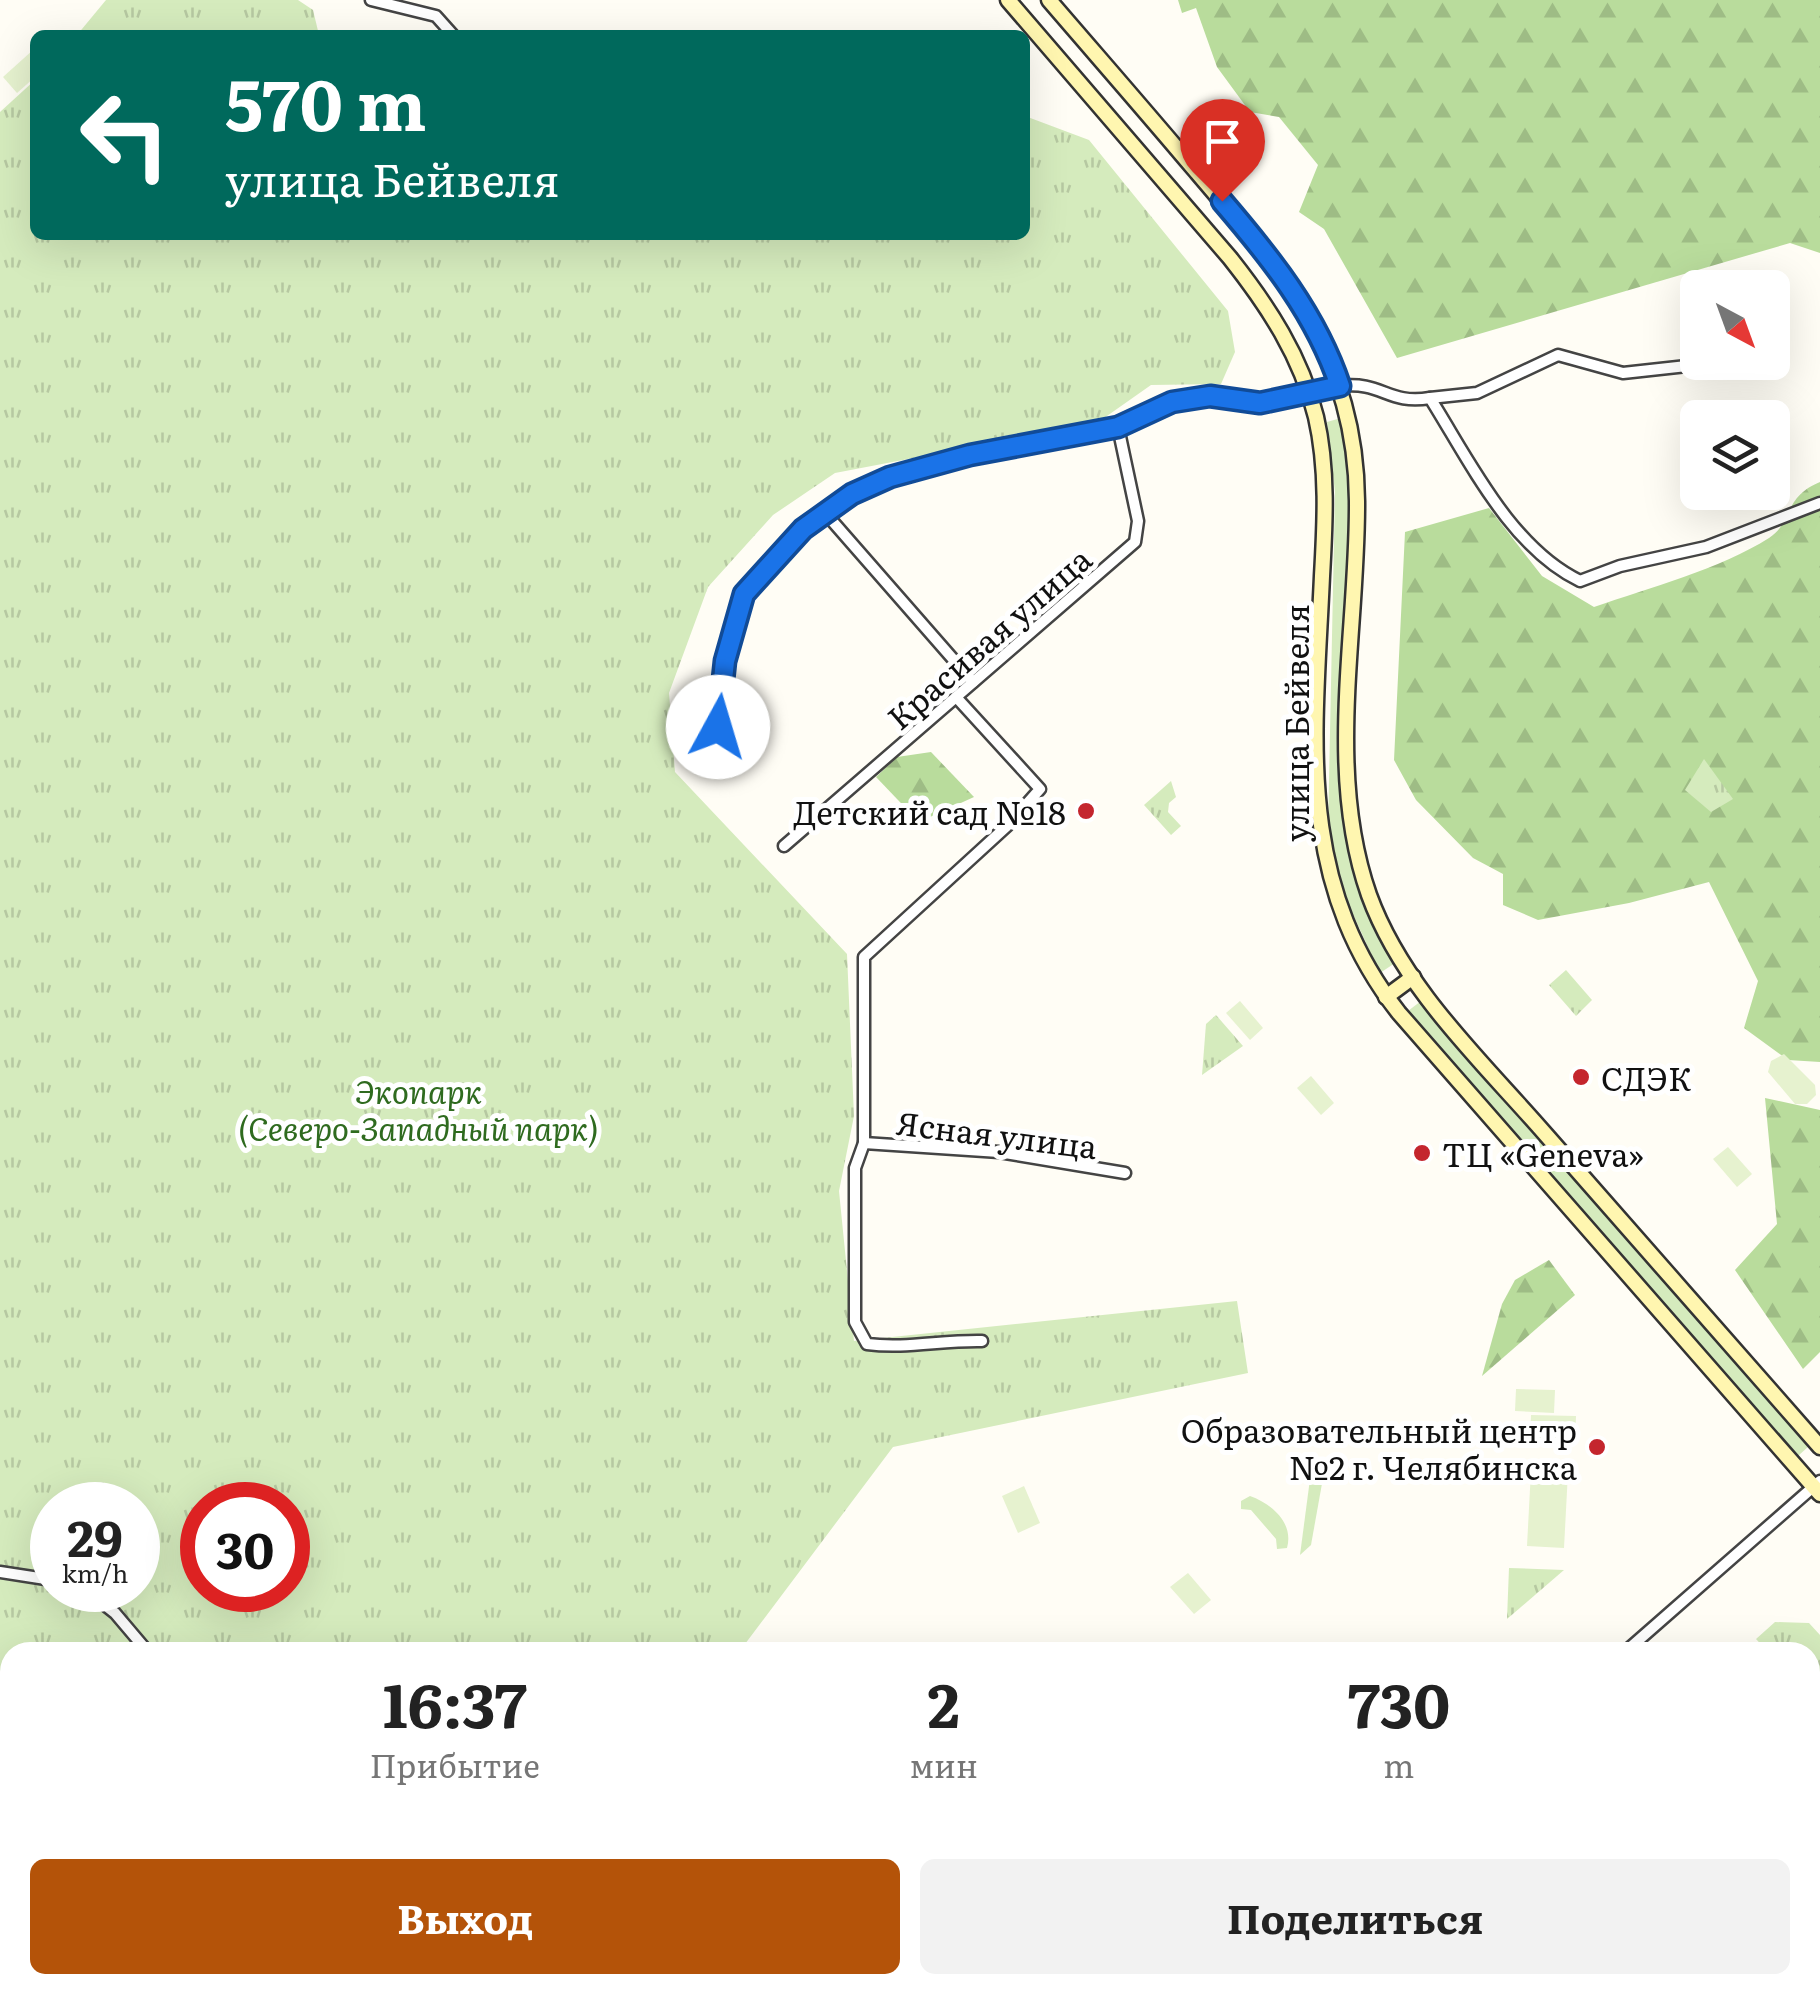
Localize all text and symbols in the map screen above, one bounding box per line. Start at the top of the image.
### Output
text: 570 m [225,49,427,153]
icon: left [60,70,190,200]
pin [1180,99,1265,202]
icon: arrive [1195,114,1250,169]
text: улица Бейвеля [225,144,560,211]
north arrow [1680,270,1790,380]
map controls [1680,270,1790,510]
button: layers [1680,400,1790,510]
street label: Красивая улица [875,534,1101,739]
street label: улица Бейвеля [1271,604,1319,842]
position arrow [666,675,770,779]
place label: Детский сaд №18 [794,787,1066,835]
marker: Детский сaд №18 [1075,800,1097,822]
place label: СДЭК [1601,1053,1691,1101]
park label: Экопарк (Северо-Западный парк) [238,1066,599,1151]
marker: СДЭК [1570,1066,1592,1088]
street label: Ясная улица [894,1097,1101,1169]
place label: ТЦ «Geneva» [1442,1129,1644,1177]
marker: ТЦ «Geneva» [1411,1142,1433,1164]
place label: Образовательный центр №2 г. Челябинска [1181,1405,1578,1490]
marker: Образовательный центр №2 г. Челябинска [1586,1436,1608,1458]
speed limit sign: 30 [180,1482,310,1612]
text: 29 [67,1498,123,1572]
text: km/h [62,1554,128,1591]
text: 16:37 [383,1657,527,1746]
text: 2 [928,1657,960,1746]
text: 730 [1348,1657,1450,1746]
text: Прибытие [370,1740,540,1788]
text: мин [910,1740,978,1788]
text: m [1383,1740,1414,1788]
button: Выход [30,1859,900,1974]
button: Поделиться [920,1859,1790,1974]

